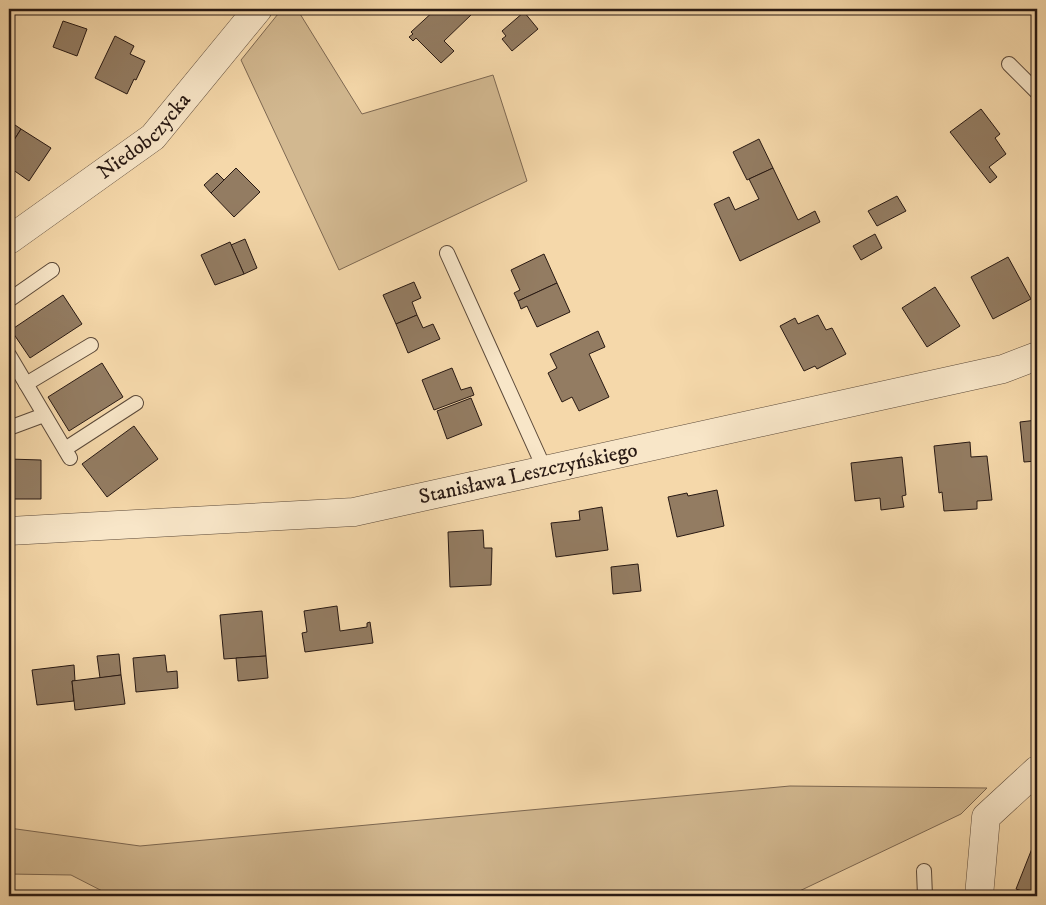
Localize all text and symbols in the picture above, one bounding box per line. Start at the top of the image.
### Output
street label: Niedobczycka [93,88,197,185]
street label: Stanisława Leszczyńskiego [417,437,640,510]

